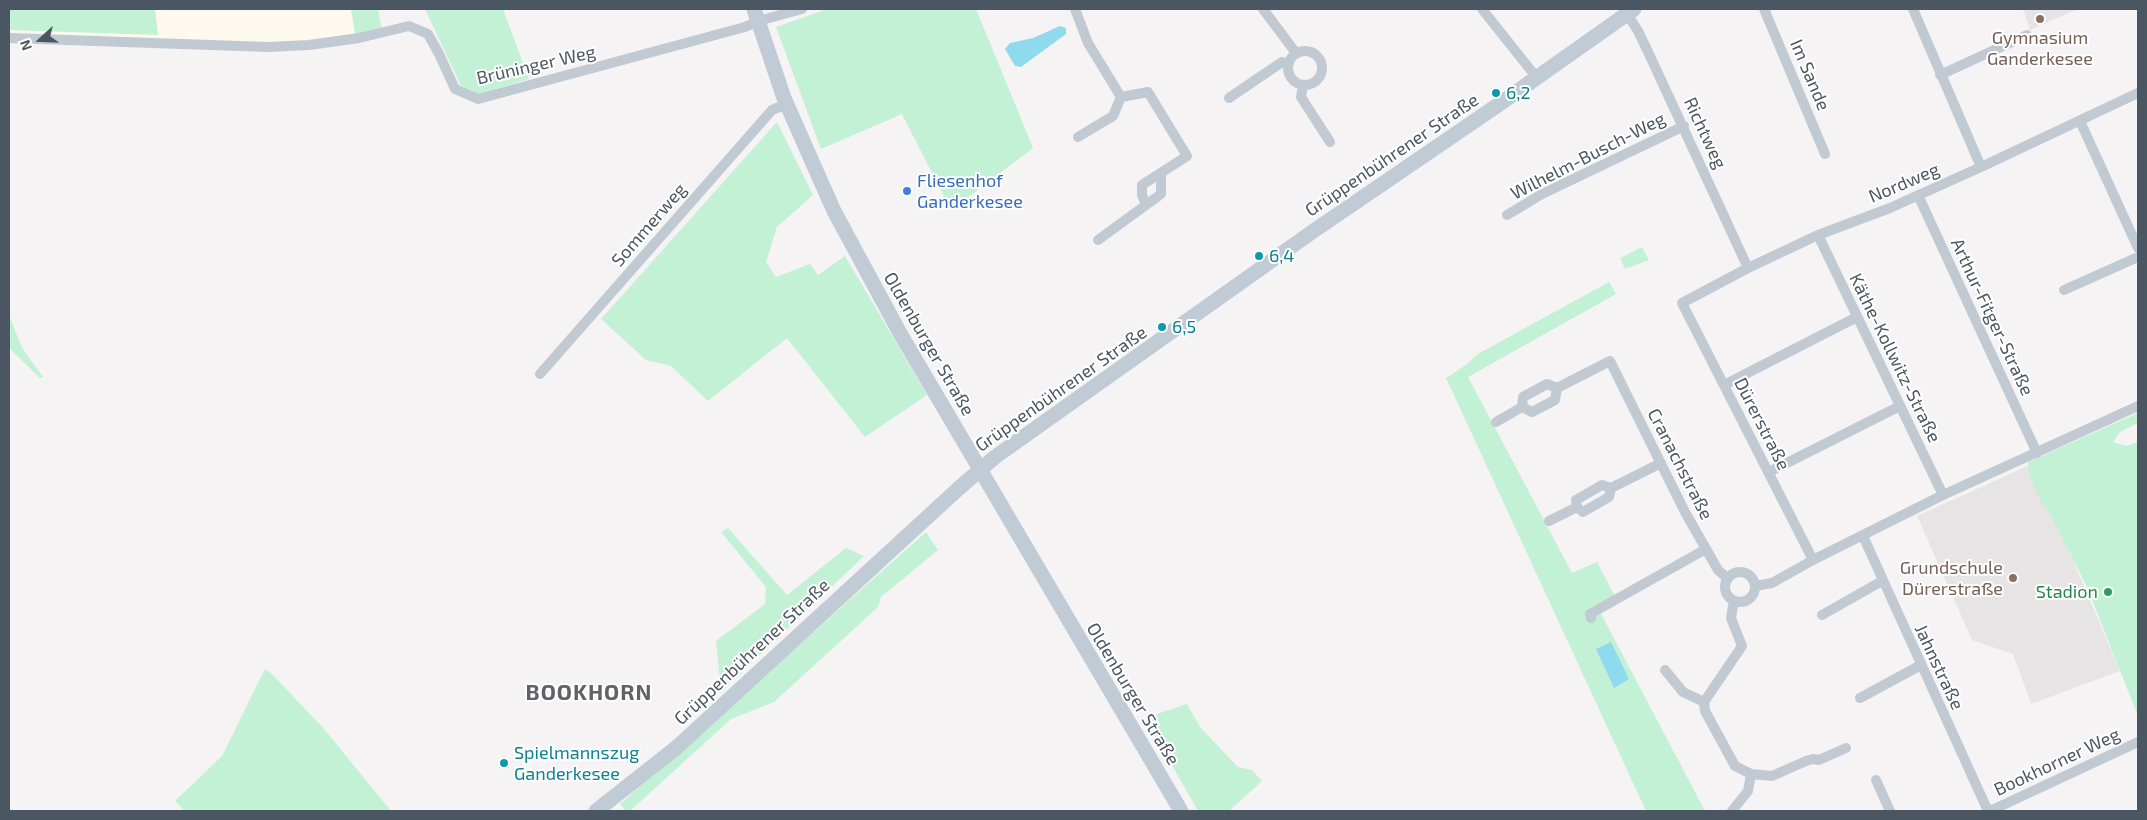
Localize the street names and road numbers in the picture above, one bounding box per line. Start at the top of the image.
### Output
street label: Im Sande [1785,36,1835,114]
street label: Brüninger Weg [474,41,598,89]
street label: Grüppenbührener Straße [1301,89,1483,221]
street label: Richtweg [1679,94,1731,172]
street label: Wilhelm-Busch-Weg [1507,108,1669,204]
street label: Nordweg [1865,158,1943,208]
street label: Sommerweg [607,179,691,271]
street label: Arthur-Fitger-Straße [1946,235,2038,399]
street label: Oldenburger Straße [879,268,979,420]
street label: Käthe-Kollwitz-Straße [1845,270,1945,446]
street label: Grüppenbührener Straße [971,321,1151,457]
street label: Dürerstraße [1729,374,1795,474]
street label: Cranachstraße [1643,405,1717,523]
street label: Grüppenbührener Straße [670,574,834,730]
street label: Oldenburger Straße [1082,619,1184,769]
street label: Jahnstraße [1910,621,1968,713]
street label: Bookhorner Weg [1991,723,2123,801]

